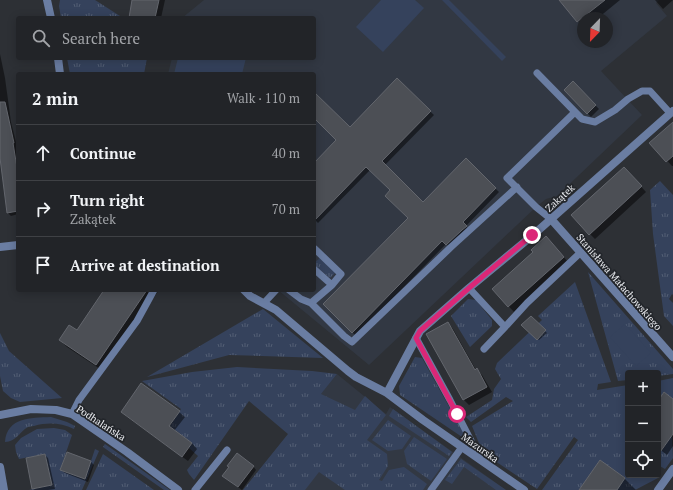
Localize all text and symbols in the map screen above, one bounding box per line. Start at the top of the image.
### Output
north arrow [577,12,613,48]
search box [16,16,316,60]
icon: search [30,27,52,49]
text: Search here [62,28,140,48]
text: 2 min [32,87,79,110]
text: Walk · 110 m [227,89,300,107]
icon: ahead [32,142,54,164]
text: Continue [70,143,136,163]
text: 40 m [272,144,300,162]
street label: Zakątek [543,181,578,215]
text: Turn right [70,190,145,210]
icon: right [32,198,54,220]
text: 70 m [272,200,300,218]
text: Zakątek [70,210,116,228]
route end [523,226,541,244]
street label: Stanisława Małachowskiego [573,231,665,333]
icon: arrive [32,254,54,276]
text: Arrive at destination [70,255,220,275]
map controls [625,370,661,478]
button: + [625,370,661,406]
street label: Podhalańska [74,402,128,444]
route start [448,405,466,423]
button: − [625,406,661,442]
street label: Mazurska [459,430,501,466]
button: locate [625,442,661,478]

